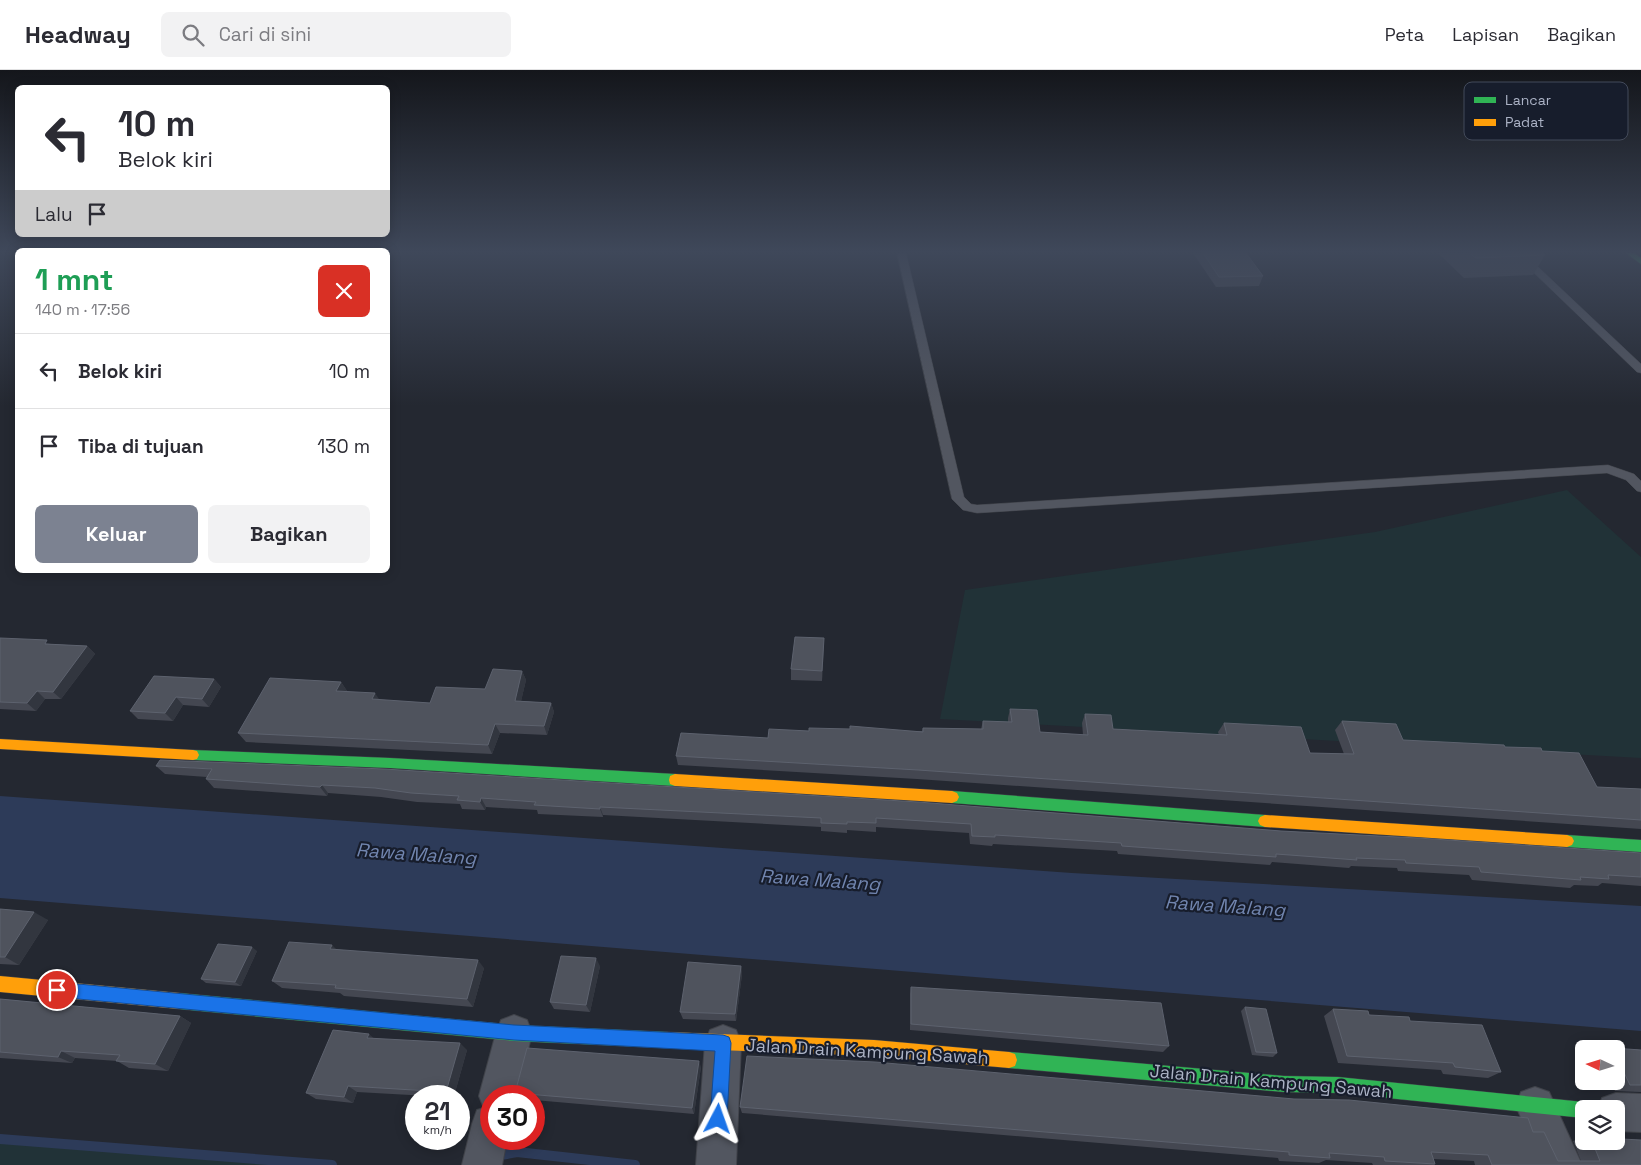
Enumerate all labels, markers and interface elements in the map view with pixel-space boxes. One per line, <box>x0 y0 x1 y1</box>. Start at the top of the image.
search box <box>161 12 511 57</box>
text: Headway <box>25 19 131 50</box>
icon: search <box>179 21 207 49</box>
text: Cari di sini <box>219 22 311 47</box>
text: Peta <box>1385 23 1424 46</box>
text: Lapisan <box>1452 23 1519 46</box>
text: Bagikan <box>1547 23 1616 46</box>
legend <box>1464 82 1628 140</box>
text: Lancar <box>1505 91 1551 109</box>
text: 10 m <box>118 102 195 146</box>
icon: left <box>35 105 100 170</box>
text: Padat <box>1505 113 1544 131</box>
text: Belok kiri <box>118 145 213 173</box>
icon: arrive <box>83 200 111 228</box>
text: Lalu <box>35 202 73 227</box>
text: 1 mnt <box>35 260 114 299</box>
button: close <box>318 265 370 317</box>
text: 140 m · 17:56 <box>35 299 130 320</box>
icon: left <box>35 357 63 385</box>
text: Belok kiri <box>78 359 162 384</box>
text: 10 m <box>329 359 370 384</box>
icon: arrive <box>35 432 63 460</box>
text: Tiba di tujuan <box>78 434 204 459</box>
text: 130 m <box>317 434 370 459</box>
button: Keluar <box>35 505 198 563</box>
button: Bagikan <box>208 505 370 563</box>
water label: Rawa Malang <box>355 837 478 871</box>
water label: Rawa Malang <box>759 863 882 897</box>
water label: Rawa Malang <box>1164 889 1287 923</box>
pin <box>36 969 78 1011</box>
icon: arrive <box>43 976 71 1004</box>
street label: Jalan Drain Kampung Sawah <box>745 1033 989 1069</box>
north arrow <box>1575 1040 1625 1090</box>
map controls <box>1575 1040 1625 1150</box>
street label: Jalan Drain Kampung Sawah <box>1149 1059 1393 1103</box>
speed limit sign: 30 <box>480 1085 545 1150</box>
position arrow <box>691 1092 743 1144</box>
text: 21 <box>424 1095 451 1127</box>
button: layers <box>1575 1100 1625 1150</box>
text: km/h <box>423 1122 452 1138</box>

